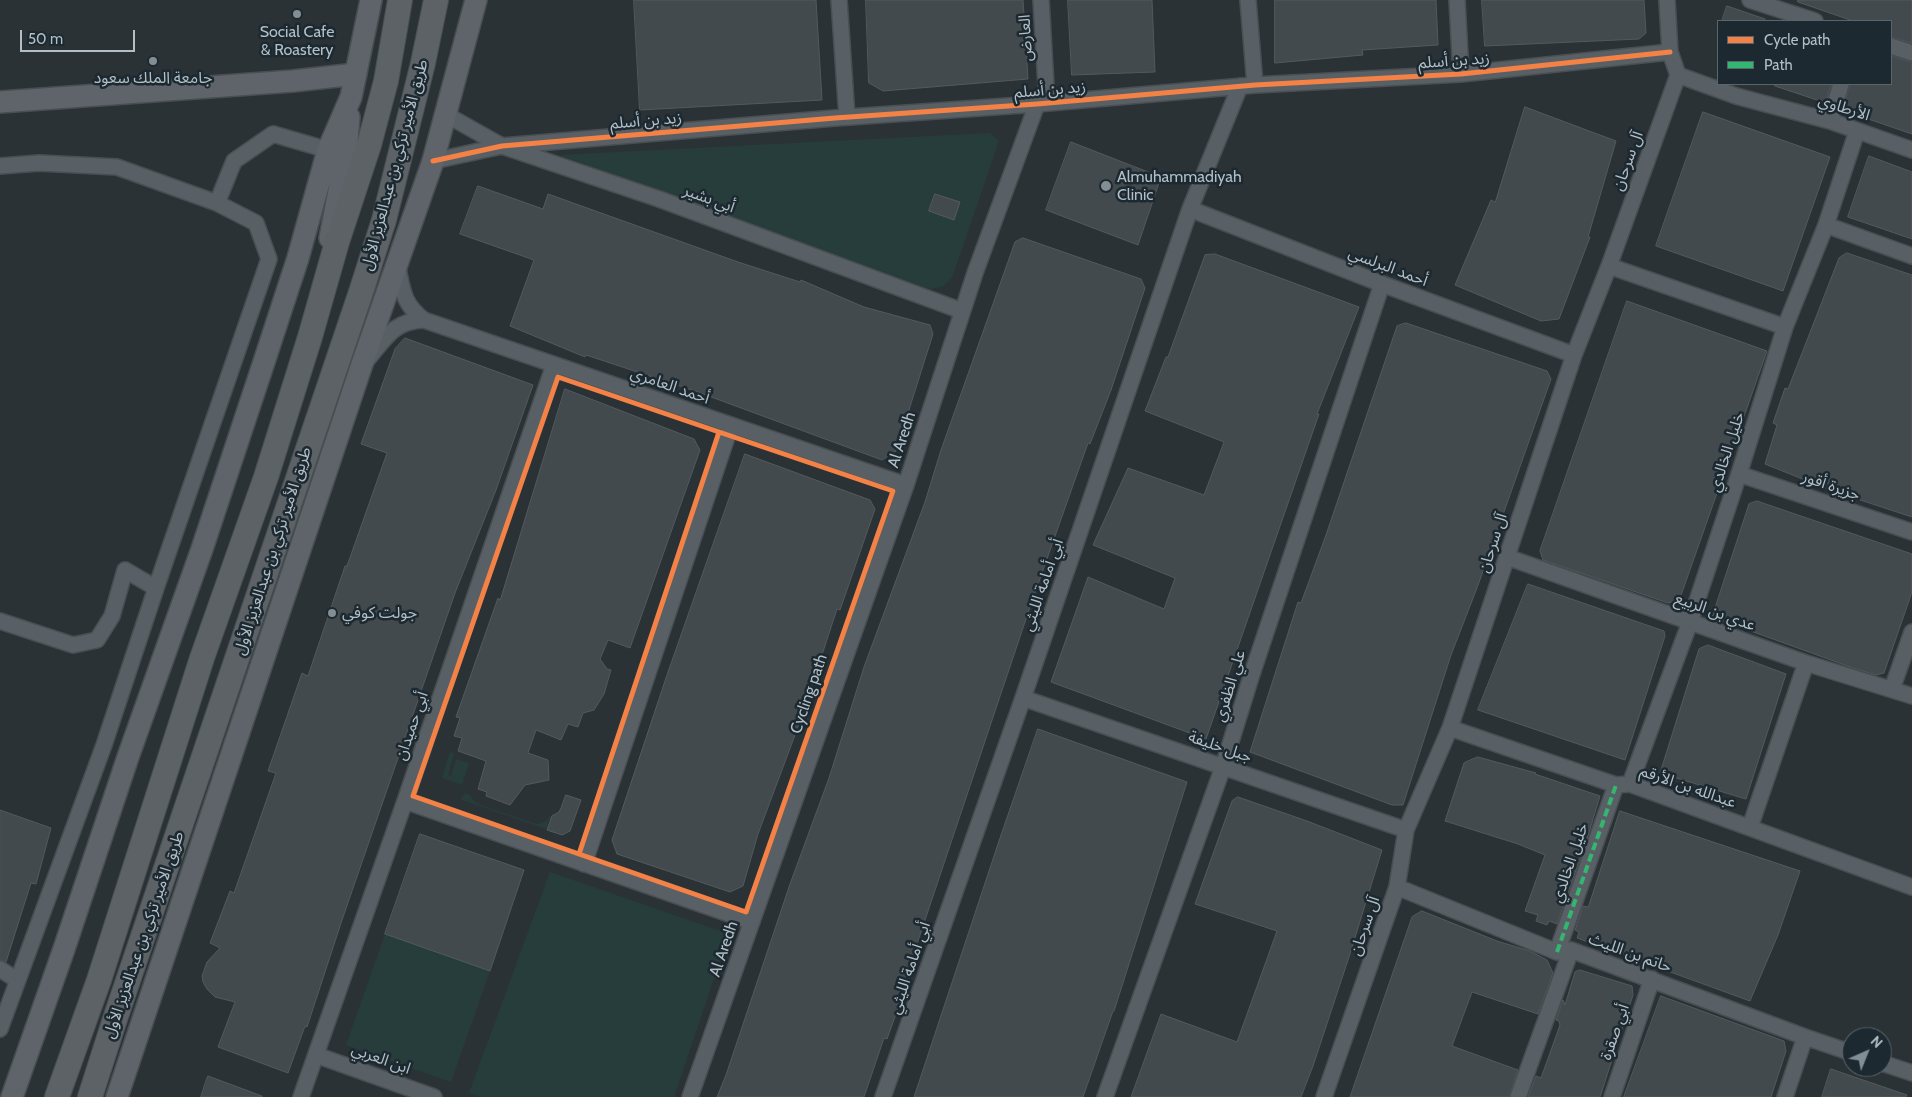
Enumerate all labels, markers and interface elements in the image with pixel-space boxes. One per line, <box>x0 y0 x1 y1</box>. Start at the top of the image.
marker: Social Cafe & Roastery <box>291 8 303 20</box>
street label: العارض <box>1015 14 1037 62</box>
scale bar <box>22 20 138 52</box>
legend <box>1717 20 1892 85</box>
place label: Social Cafe & Roastery <box>260 22 334 60</box>
text: 50 m <box>28 30 63 48</box>
text: Cycle path <box>1764 31 1830 49</box>
street label: زيد بن أسلم <box>1417 49 1491 73</box>
marker: جامعة الملك سعود <box>147 55 159 67</box>
text: Path <box>1764 56 1793 74</box>
street label: طريق الأمير تركي بن عبدالعزيز الأول <box>358 57 432 273</box>
place label: جامعة الملك سعود <box>94 68 212 88</box>
street label: زيد بن أسلم <box>1013 77 1087 103</box>
street label: الأرطاوي <box>1816 91 1872 125</box>
street label: زيد بن أسلم <box>609 108 683 134</box>
street label: آل سرحان <box>1608 129 1648 193</box>
place label: Almuhammadiyah Clinic <box>1117 167 1242 205</box>
marker: Almuhammadiyah Clinic <box>1099 179 1113 193</box>
street label: أبي بشير <box>681 181 737 217</box>
street label: أحمد البرلسي <box>1346 243 1430 291</box>
street label: أحمد العامري <box>628 364 712 408</box>
street label: Al Aredh <box>884 410 920 470</box>
street label: خليل الخالدي <box>1705 410 1749 494</box>
street label: طريق الأمير تركي بن عبدالعزيز الأول <box>230 444 316 658</box>
street label: جزيرة أقور <box>1799 467 1863 505</box>
street label: آل سرحان <box>1474 511 1512 575</box>
street label: أبي أمامة الليثي <box>1018 536 1068 634</box>
street label: عدي بن الربيع <box>1672 589 1758 635</box>
place label: جولت كوفي <box>342 603 417 623</box>
marker: جولت كوفي <box>326 607 338 619</box>
street label: علي الظفري <box>1210 648 1250 724</box>
street label: Cycling path <box>786 652 832 736</box>
street label: أبي حميدان <box>391 689 433 763</box>
street label: جبل خليفة <box>1186 727 1254 767</box>
street label: عبدالله بن الأرقم <box>1637 762 1739 812</box>
street label: خليل الخالدي <box>1547 821 1593 905</box>
street label: طريق الأمير تركي بن عبدالعزيز الأول <box>99 829 189 1041</box>
street label: آل سرحان <box>1346 894 1384 958</box>
street label: Al Aredh <box>706 919 742 979</box>
street label: أبي أمامة الليثي <box>885 919 935 1017</box>
street label: حاتم بن الليث <box>1586 929 1674 977</box>
street label: أبي صقرة <box>1596 1001 1634 1063</box>
north arrow <box>1842 1027 1892 1077</box>
text: N <box>1867 1032 1887 1052</box>
street label: ابن العربي <box>349 1039 413 1079</box>

